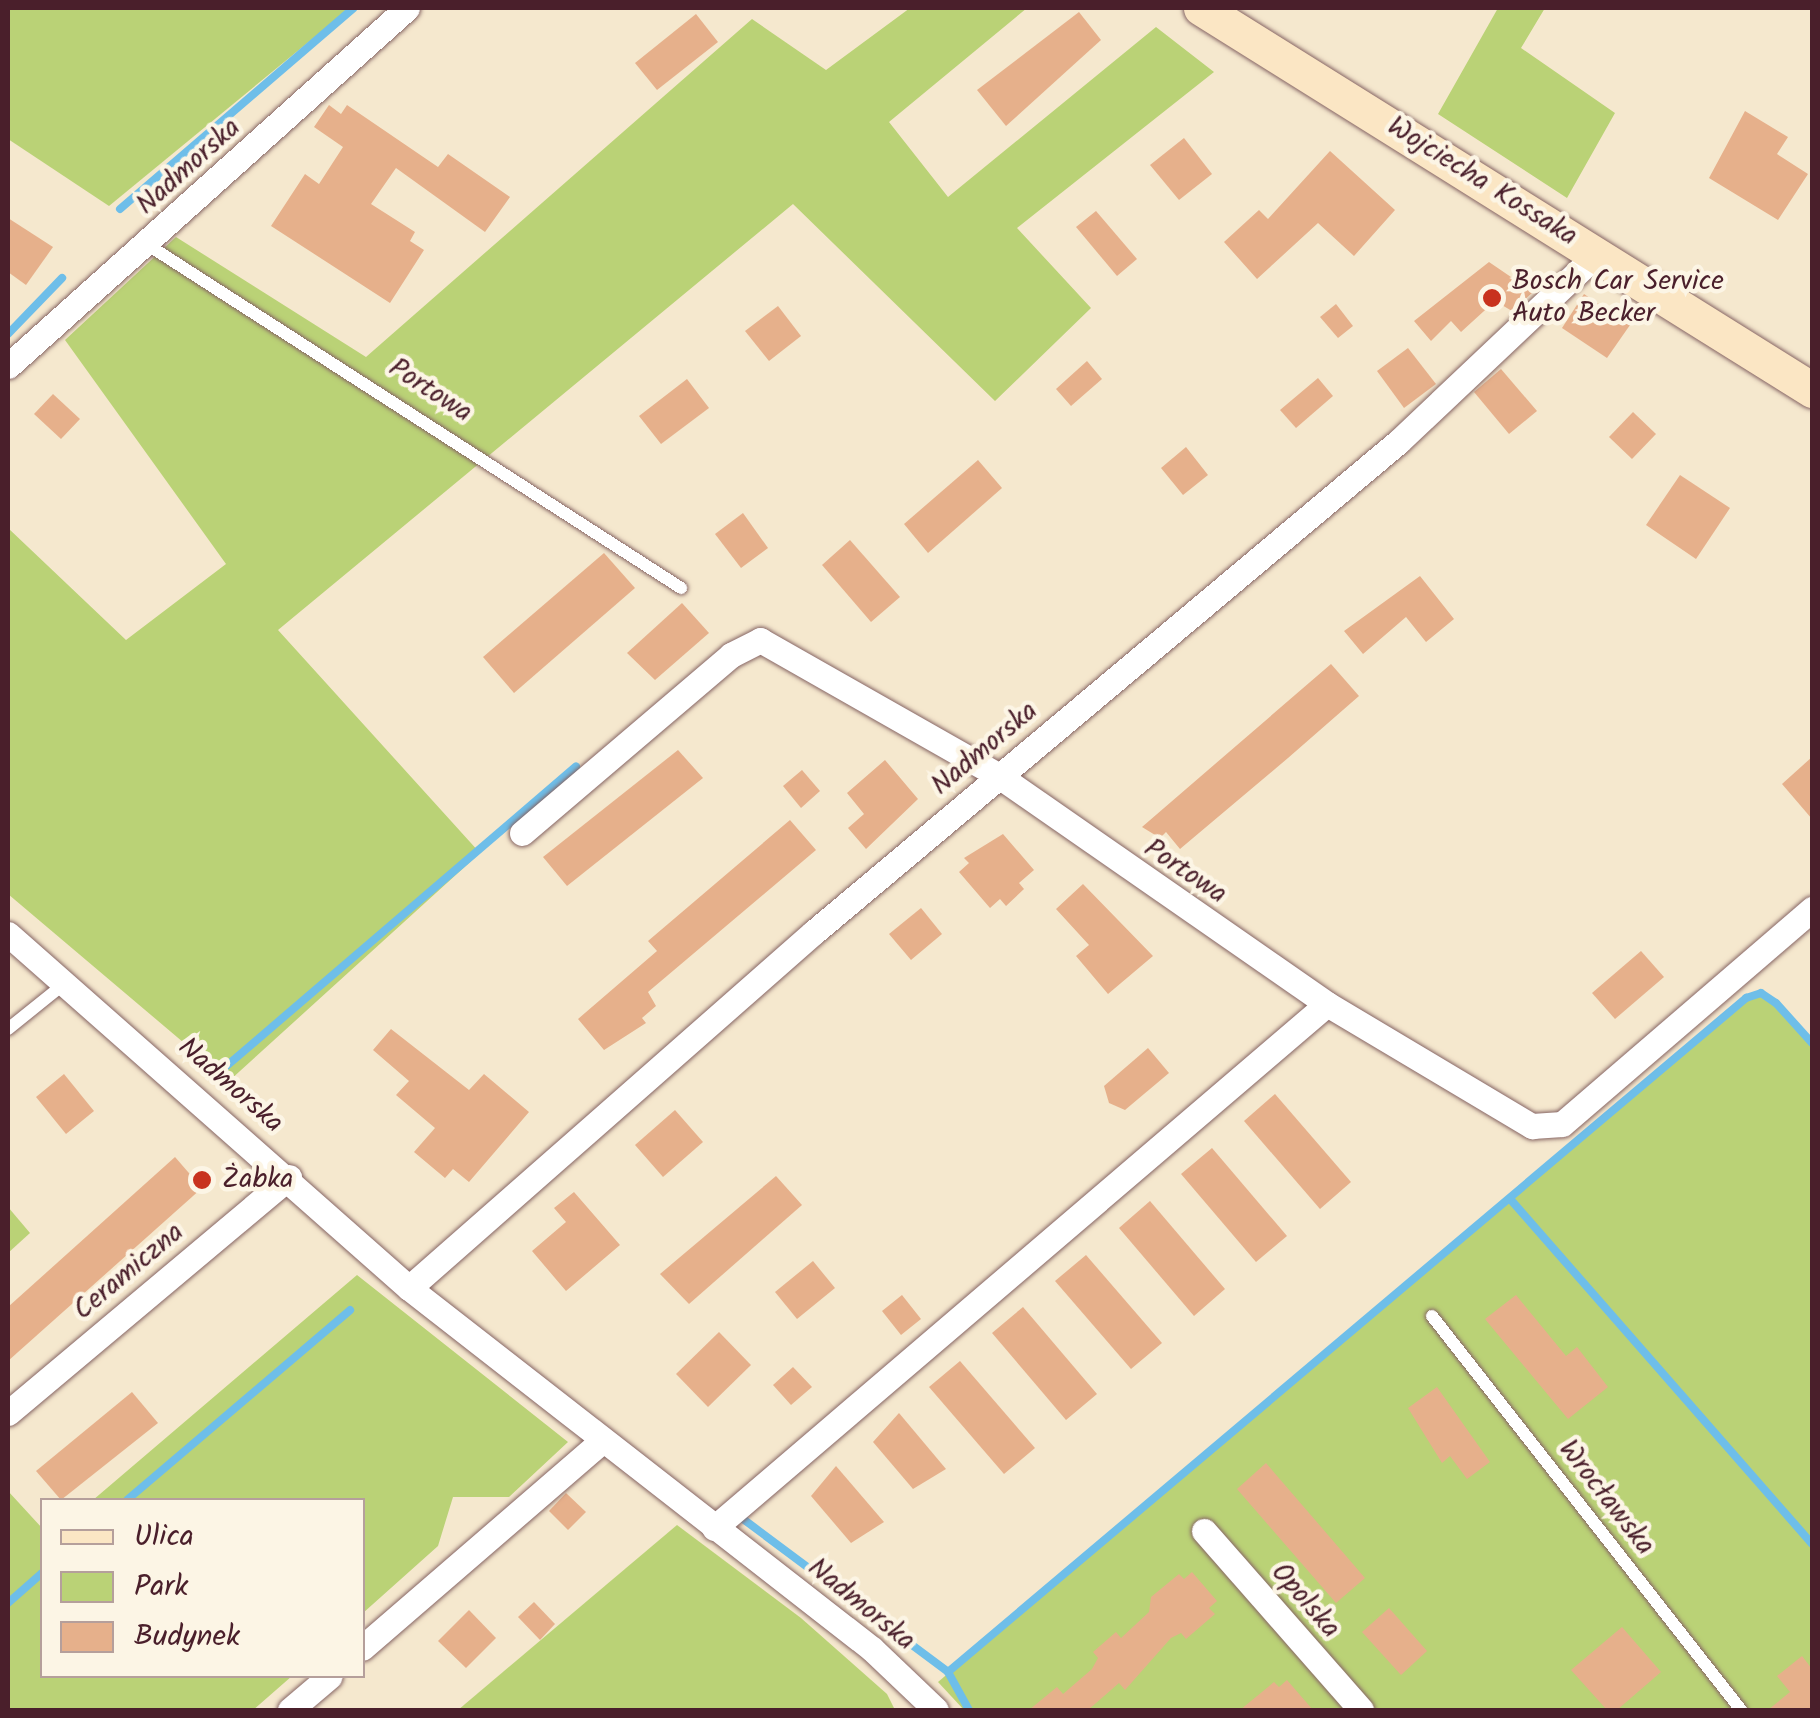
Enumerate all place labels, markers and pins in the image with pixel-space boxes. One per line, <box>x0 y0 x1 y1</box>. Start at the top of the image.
place label: Bosch Car Service Auto Becker <box>1512 265 1724 331</box>
marker: Bosch Car Service Auto Becker <box>1481 287 1503 309</box>
place label: Żabka <box>222 1163 293 1197</box>
marker: Żabka <box>191 1169 213 1191</box>

